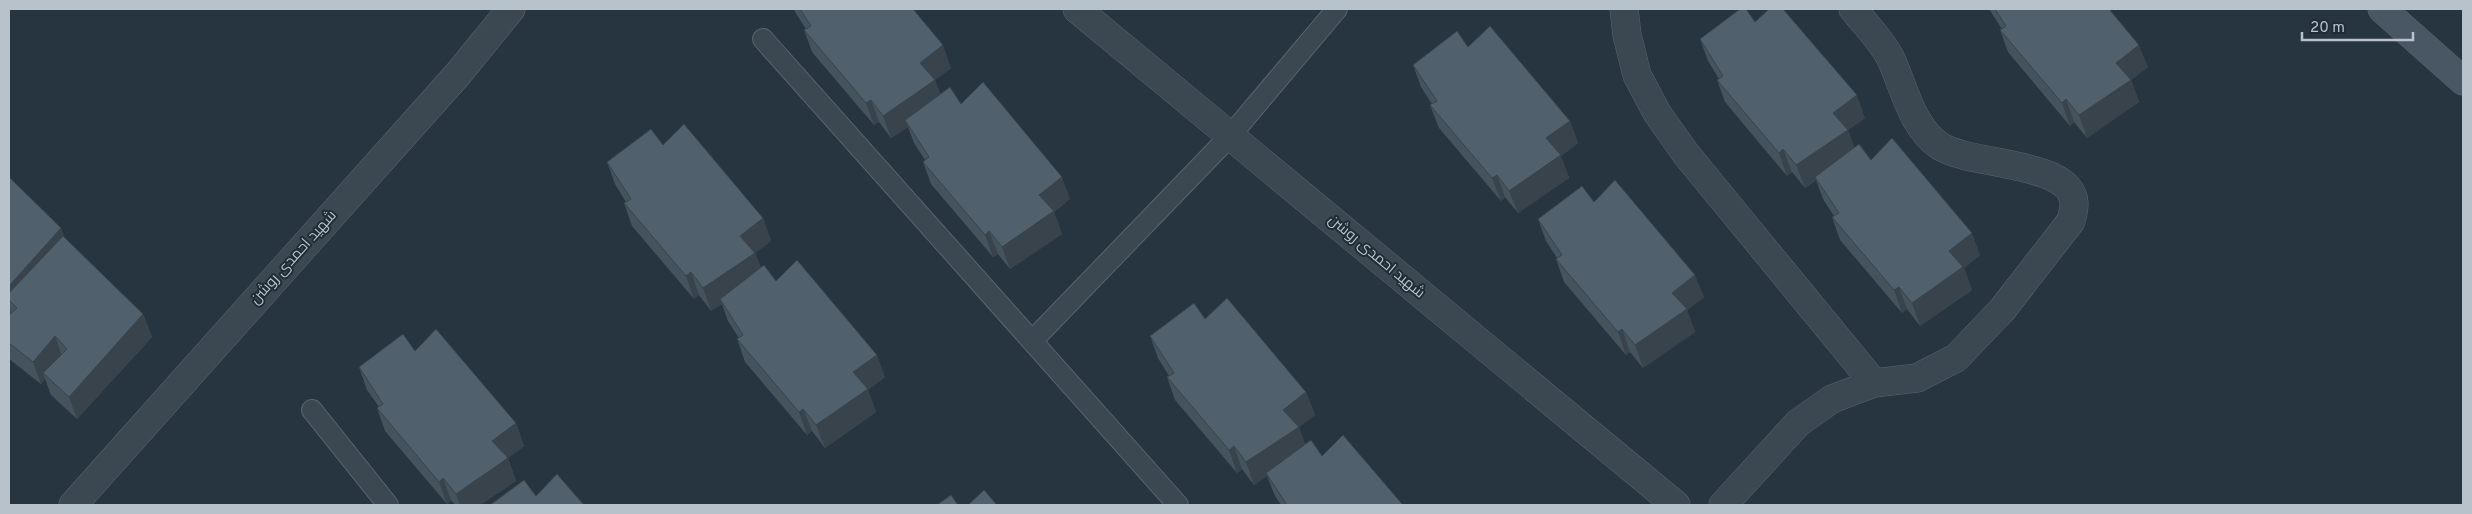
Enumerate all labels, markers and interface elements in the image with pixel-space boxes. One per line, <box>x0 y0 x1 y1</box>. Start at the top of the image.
scale bar <box>2302 10 2413 42</box>
text: 20 m <box>2310 19 2345 38</box>
street label: شهید احمدی روشن <box>247 207 341 309</box>
street label: شهید احمدی روشن <box>1324 211 1428 303</box>

